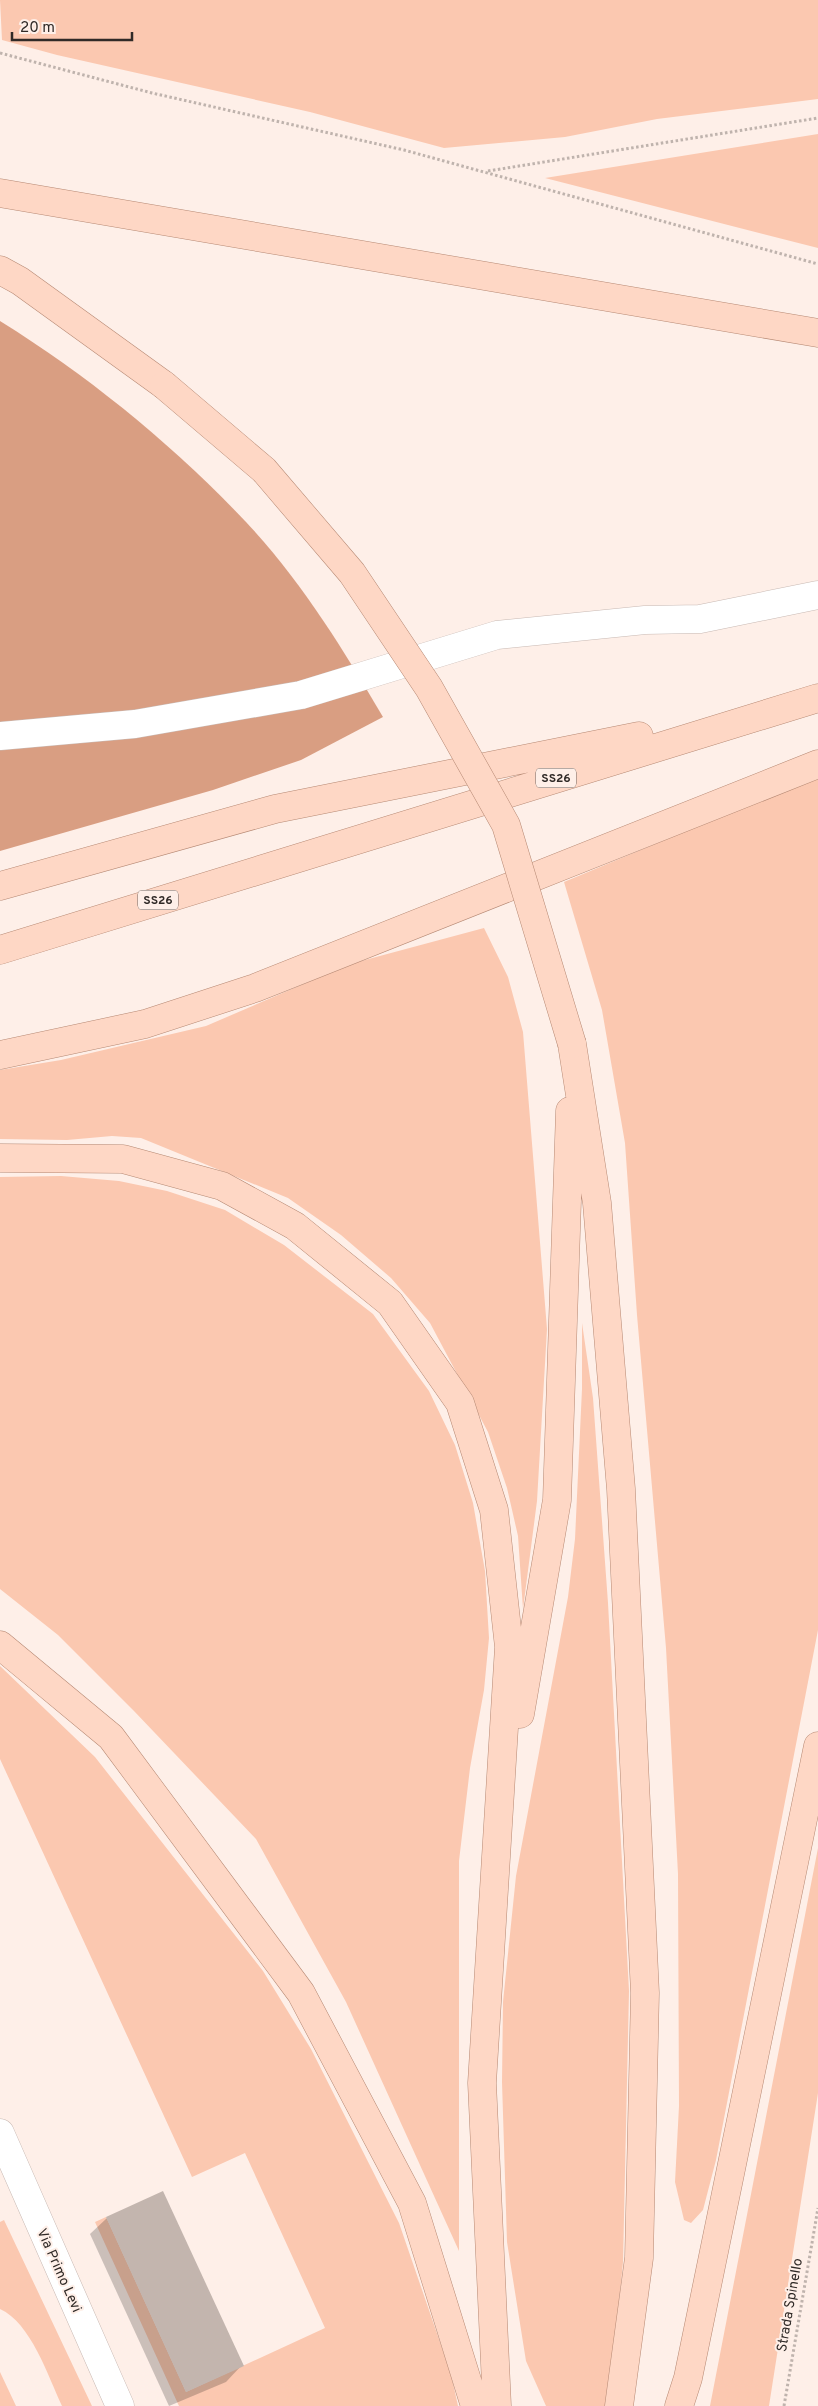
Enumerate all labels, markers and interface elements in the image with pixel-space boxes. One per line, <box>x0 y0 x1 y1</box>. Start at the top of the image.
scale bar <box>12 10 132 42</box>
text: 20 m <box>20 19 55 38</box>
road number: SS26 <box>536 768 576 788</box>
road number: SS26 <box>138 890 178 910</box>
street label: Via Primo Levi <box>33 2226 85 2315</box>
street label: Strada Spinello <box>774 2257 807 2353</box>

